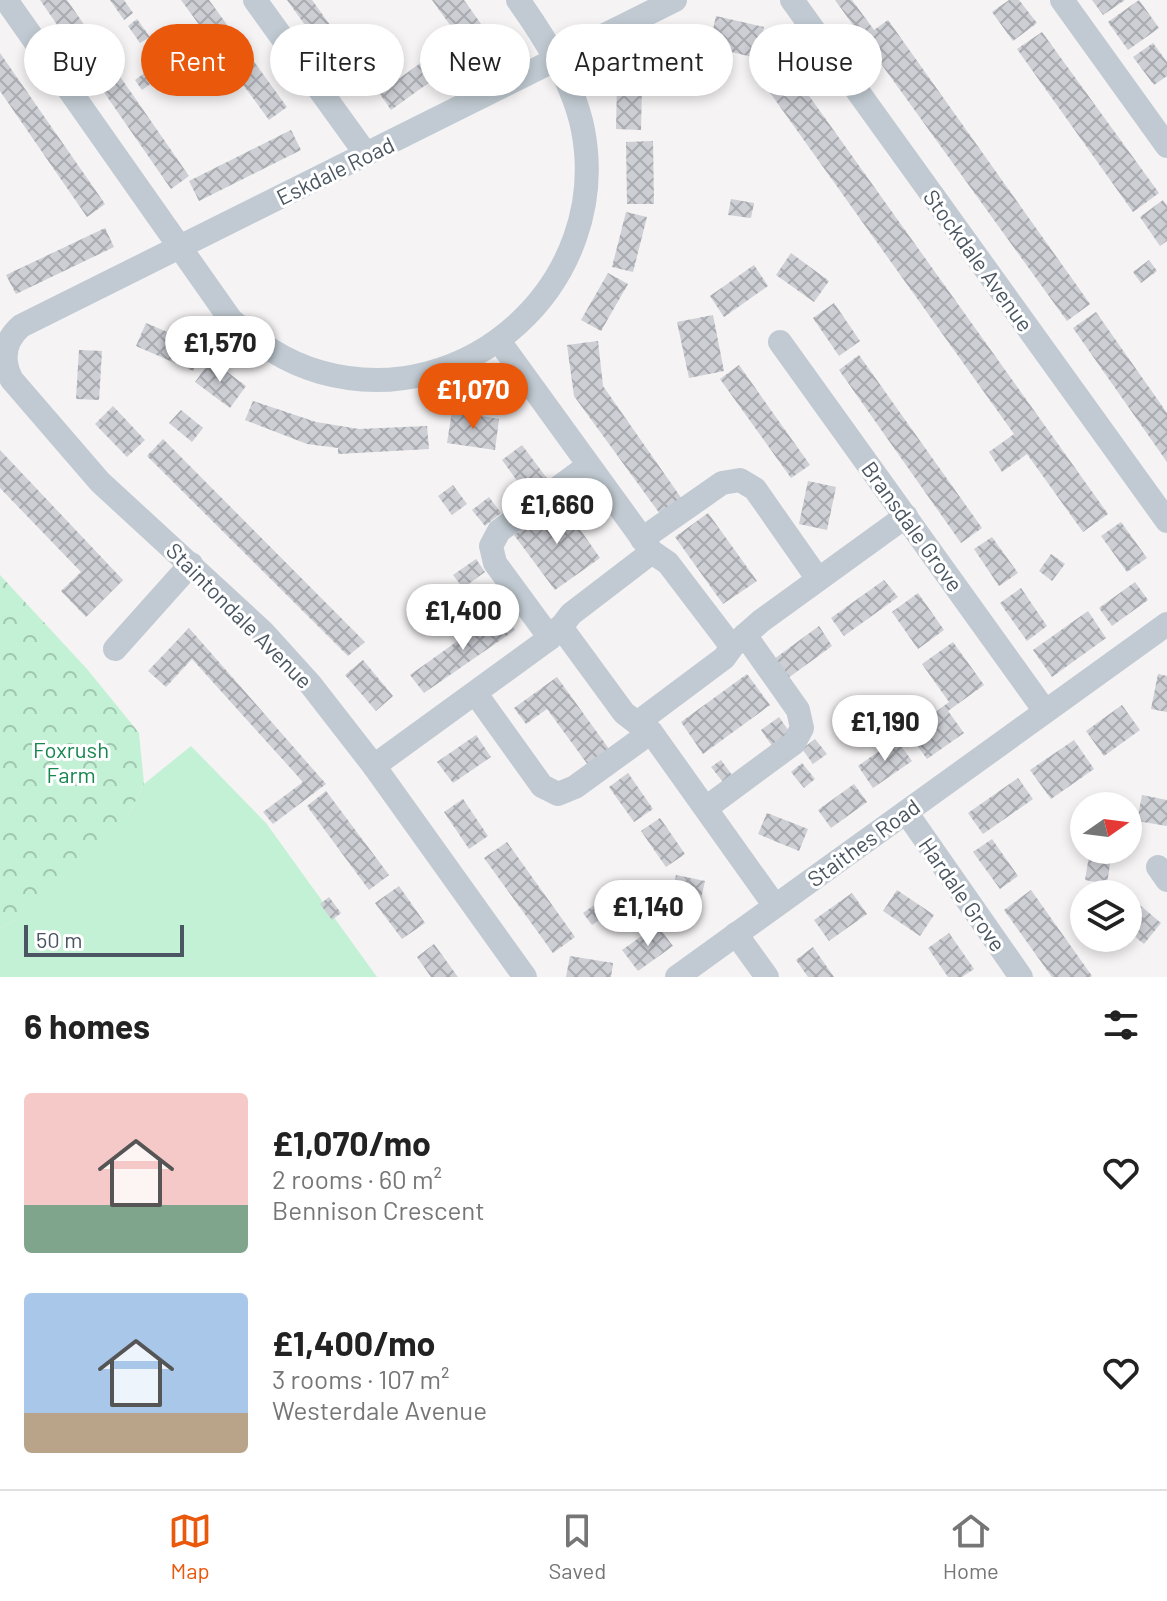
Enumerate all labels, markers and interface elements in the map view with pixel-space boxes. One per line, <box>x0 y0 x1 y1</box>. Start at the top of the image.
chip: Buy <box>24 24 125 96</box>
chip: Rent <box>141 24 254 96</box>
chip: Filters <box>270 24 404 96</box>
chip: New <box>420 24 530 96</box>
chip: Apartment <box>546 24 733 96</box>
chip: House <box>749 24 882 96</box>
street label: Eskdale Road <box>272 130 398 210</box>
street label: Stockdale Avenue <box>919 184 1039 336</box>
pin: £1,570 <box>155 316 285 384</box>
text: £1,570 <box>183 326 257 357</box>
pin: £1,070 <box>408 363 538 431</box>
text: £1,070 <box>436 373 510 404</box>
street label: Bransdale Grove <box>857 456 969 596</box>
pin: £1,660 <box>492 478 622 546</box>
text: £1,660 <box>520 488 594 519</box>
street label: Staintondale Avenue <box>162 537 318 693</box>
pin: £1,400 <box>398 584 528 652</box>
text: £1,400 <box>424 594 502 625</box>
pin: £1,190 <box>820 695 950 763</box>
text: £1,190 <box>850 705 920 736</box>
park label: Foxrush Farm <box>33 736 109 787</box>
north arrow <box>1070 792 1142 864</box>
map controls <box>1070 792 1142 952</box>
street label: Staithes Road <box>802 793 924 891</box>
street label: Hardale Grove <box>914 832 1012 956</box>
pin: £1,140 <box>583 880 713 948</box>
button: layers <box>1070 880 1142 952</box>
text: £1,140 <box>612 890 684 921</box>
scale bar <box>24 921 184 957</box>
text: 50 m <box>36 926 82 952</box>
icon: filters <box>1099 1003 1143 1047</box>
text: 6 homes <box>24 1005 150 1046</box>
text: £1,070/mo <box>272 1122 431 1163</box>
icon: home <box>88 1125 184 1221</box>
icon: heart <box>1099 1151 1143 1195</box>
text: 2 rooms · 60 m² <box>272 1163 442 1194</box>
text: Bennison Crescent <box>272 1194 485 1225</box>
text: £1,400/mo <box>272 1322 436 1363</box>
icon: home <box>88 1325 184 1421</box>
icon: heart <box>1099 1351 1143 1395</box>
text: 3 rooms · 107 m² <box>272 1363 449 1394</box>
text: Westerdale Avenue <box>272 1394 487 1425</box>
tab: Map <box>168 1509 212 1583</box>
tab: Saved <box>549 1509 606 1583</box>
tab: Home <box>943 1509 999 1583</box>

